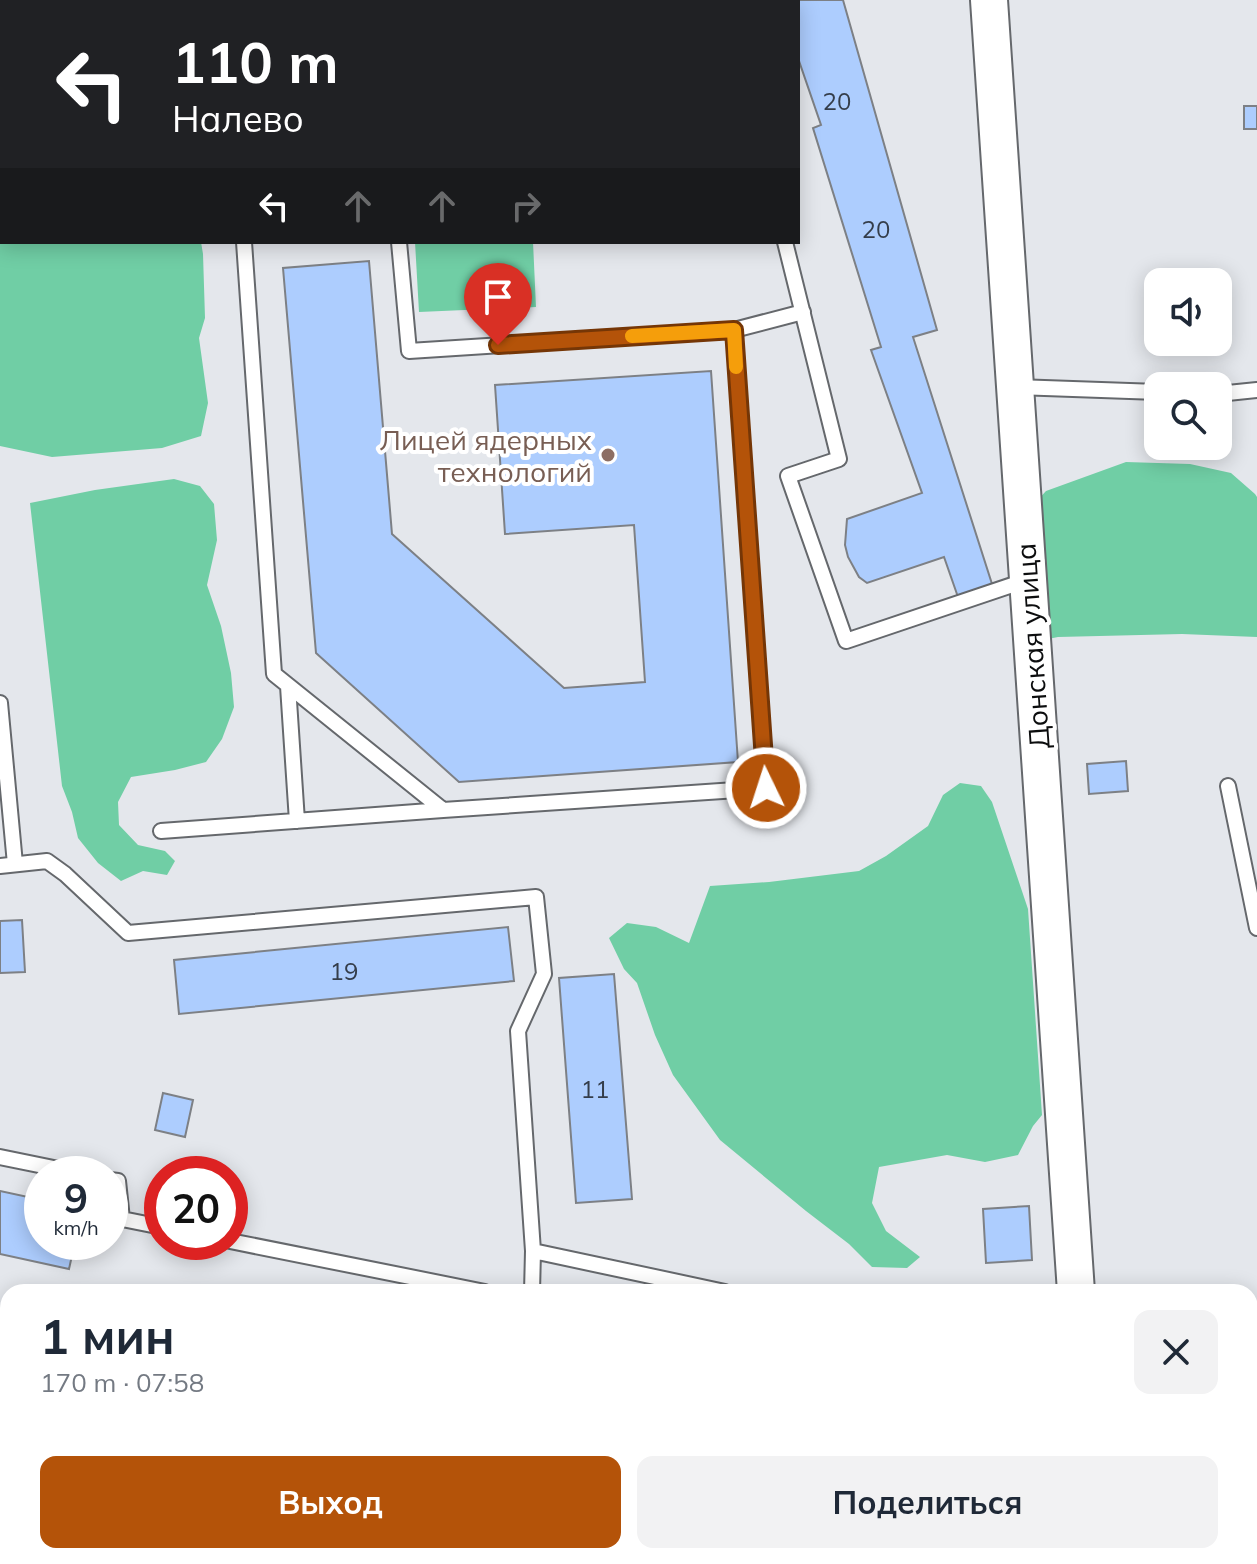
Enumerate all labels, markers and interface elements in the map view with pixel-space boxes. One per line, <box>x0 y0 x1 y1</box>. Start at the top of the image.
text: 110 m <box>172 27 339 97</box>
icon: left <box>40 32 144 136</box>
house number: 20 <box>823 86 851 116</box>
text: Налево <box>172 96 304 141</box>
icon: left <box>252 184 296 228</box>
icon: ahead <box>336 184 380 228</box>
icon: ahead <box>420 184 464 228</box>
icon: right <box>504 184 548 228</box>
house number: 20 <box>862 214 890 244</box>
pin <box>464 263 532 345</box>
map controls <box>1144 268 1232 460</box>
button: sound <box>1144 268 1232 356</box>
icon: arrive <box>476 275 520 319</box>
button: search <box>1144 372 1232 460</box>
place label: Лицей ядерных технологий <box>380 422 592 489</box>
marker: Лицей ядерных технологий <box>599 446 617 464</box>
street label: Донская улица <box>1007 542 1057 750</box>
position arrow <box>724 746 808 830</box>
house number: 19 <box>330 956 358 986</box>
house number: 11 <box>581 1074 609 1104</box>
speed limit sign: 20 <box>144 1156 248 1260</box>
text: 9 <box>64 1173 88 1223</box>
text: km/h <box>53 1215 99 1240</box>
text: 1 мин <box>40 1306 175 1366</box>
button: close <box>1134 1310 1218 1394</box>
text: 170 m · 07:58 <box>40 1366 204 1399</box>
button: Выход <box>40 1456 621 1548</box>
button: Поделиться <box>637 1456 1218 1548</box>

